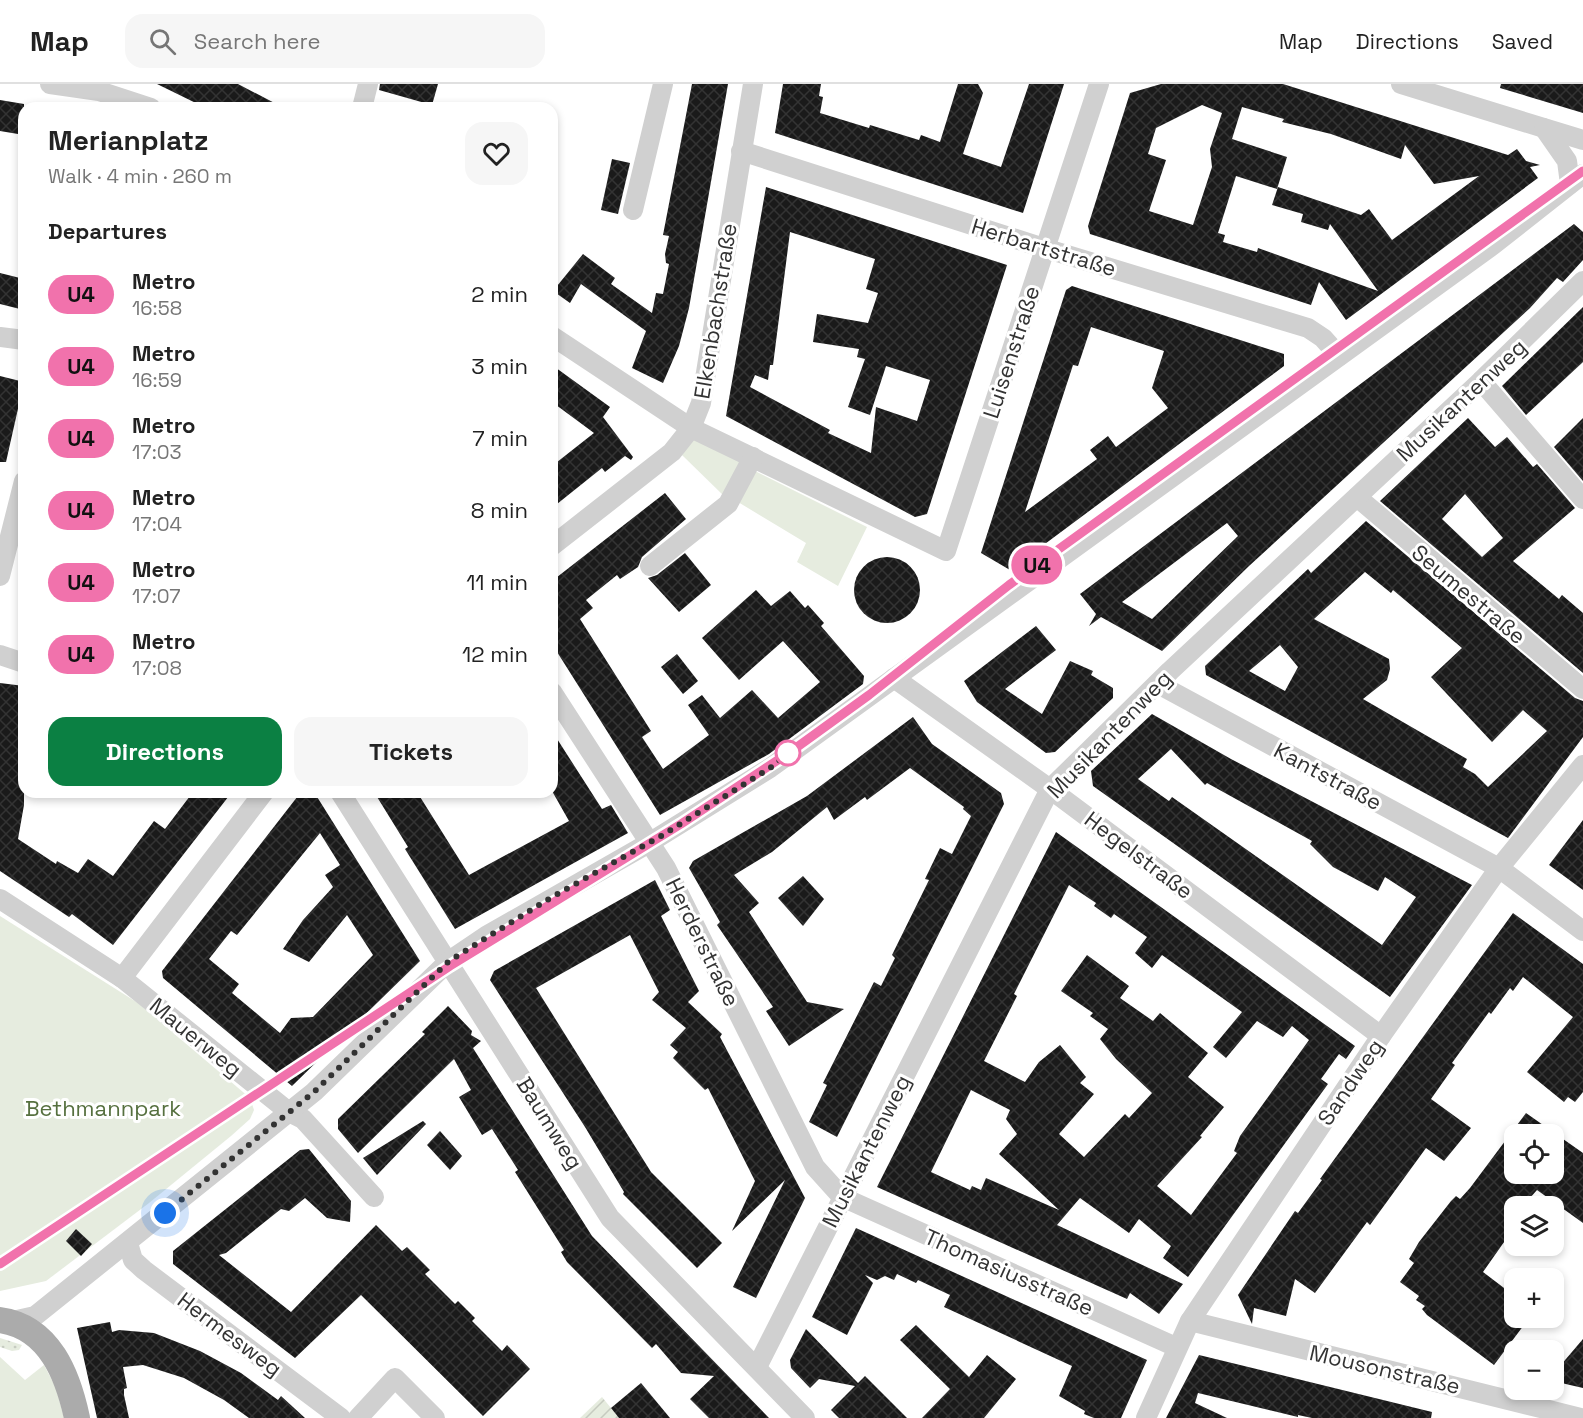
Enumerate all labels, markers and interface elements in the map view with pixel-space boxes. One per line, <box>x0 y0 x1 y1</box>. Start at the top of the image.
search box <box>125 14 545 68</box>
text: Map <box>30 23 89 59</box>
icon: search <box>146 25 179 58</box>
text: Search here <box>194 27 321 55</box>
text: Map <box>1279 28 1323 55</box>
text: Directions <box>1356 28 1459 55</box>
text: Saved <box>1492 28 1553 55</box>
text: Merianplatz <box>48 122 209 158</box>
button: heart <box>465 122 528 185</box>
text: Walk · 4 min · 260 m <box>48 163 232 189</box>
street label: Herbartstraße <box>968 212 1120 282</box>
text: Departures <box>48 217 167 245</box>
street label: Elkenbachstraße <box>687 221 743 401</box>
text: Metro <box>132 267 196 295</box>
text: 2 min <box>471 280 528 308</box>
text: U4 <box>67 281 95 308</box>
street label: Luisenstraße <box>976 282 1046 422</box>
text: 16:58 <box>132 295 182 321</box>
street label: Musikantenweg <box>1390 333 1532 467</box>
text: Metro <box>132 339 196 367</box>
text: 3 min <box>471 352 528 380</box>
text: U4 <box>67 353 95 380</box>
text: 16:59 <box>132 367 182 393</box>
text: Metro <box>132 411 196 439</box>
text: 7 min <box>472 424 528 452</box>
text: U4 <box>67 425 95 452</box>
text: 17:03 <box>132 439 182 465</box>
text: Metro <box>132 483 196 511</box>
text: 8 min <box>471 496 528 524</box>
text: U4 <box>67 497 95 524</box>
text: 17:04 <box>132 511 182 537</box>
street label: Seumestraße <box>1406 538 1532 650</box>
line badge: U4 <box>1010 546 1064 584</box>
text: U4 <box>1023 552 1051 579</box>
text: Metro <box>132 555 196 583</box>
text: 11 min <box>466 568 528 596</box>
text: U4 <box>67 569 95 596</box>
text: 17:07 <box>132 583 180 609</box>
text: Metro <box>132 627 196 655</box>
text: 12 min <box>462 640 528 668</box>
text: U4 <box>67 641 95 668</box>
text: 17:08 <box>132 655 182 681</box>
street label: Musikantenweg <box>1041 664 1177 804</box>
button: Directions <box>48 717 282 786</box>
button: Tickets <box>294 717 528 786</box>
street label: Kantstraße <box>1269 736 1387 816</box>
unlabelled marker <box>775 740 801 766</box>
street label: Hegelstraße <box>1079 805 1199 905</box>
street label: Herderstraße <box>660 873 746 1011</box>
street label: Mauerweg <box>144 991 248 1083</box>
street label: Sandweg <box>1311 1033 1389 1131</box>
street label: Musikantenweg <box>815 1070 917 1232</box>
street label: Baumweg <box>511 1072 589 1174</box>
park label: Bethmannpark <box>25 1094 181 1122</box>
map controls <box>1504 1124 1564 1400</box>
button: locate <box>1504 1124 1564 1184</box>
button: layers <box>1504 1196 1564 1256</box>
your location <box>150 1198 180 1228</box>
street label: Thomasiusstraße <box>920 1222 1098 1322</box>
button: + <box>1504 1268 1564 1328</box>
street label: Hermesweg <box>172 1286 288 1382</box>
street label: Mousonstraße <box>1307 1338 1463 1400</box>
button: − <box>1504 1340 1564 1400</box>

